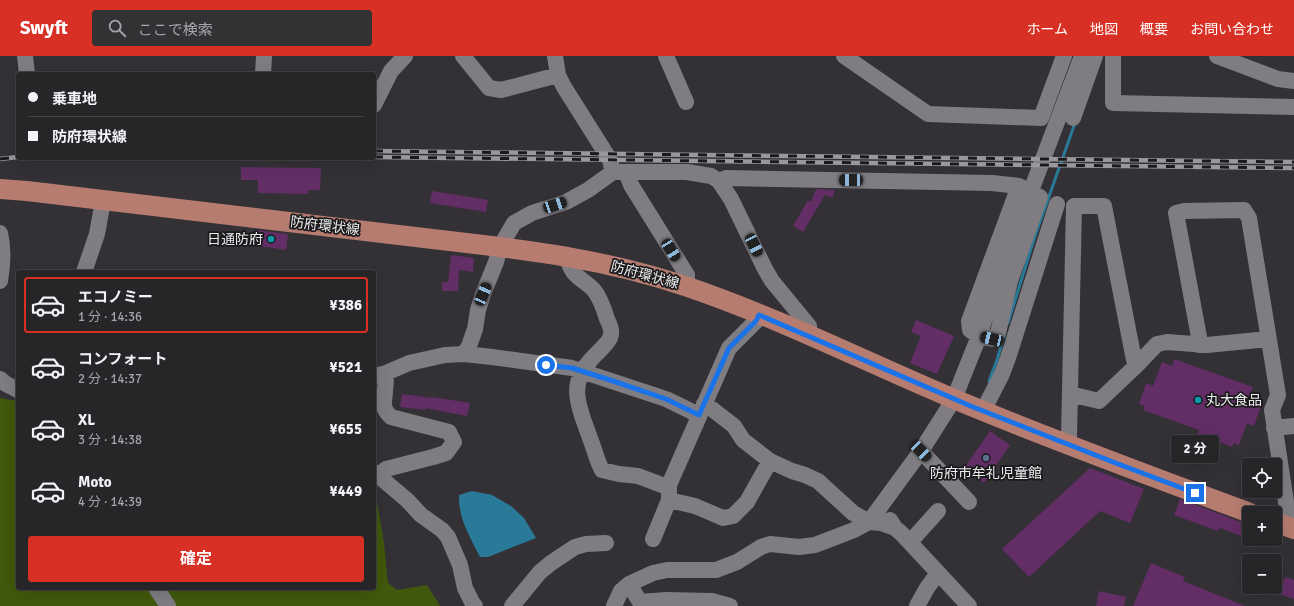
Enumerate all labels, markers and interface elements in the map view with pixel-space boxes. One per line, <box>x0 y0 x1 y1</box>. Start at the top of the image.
search box <box>92 10 372 46</box>
text: Swyft <box>20 16 68 40</box>
icon: search <box>106 17 128 39</box>
text: ここで検索 <box>138 21 213 39</box>
text: ホーム <box>1026 21 1068 38</box>
text: 地図 <box>1090 21 1118 38</box>
text: 概要 <box>1140 21 1168 38</box>
text: お問い合わせ <box>1190 21 1274 38</box>
text: 乗車地 <box>52 90 97 108</box>
text: 防府環状線 <box>52 128 127 146</box>
car <box>839 174 863 186</box>
car <box>542 196 568 214</box>
street label: 防府環状線 <box>289 213 361 239</box>
place label: 日通防府 <box>207 231 263 248</box>
car <box>743 232 765 258</box>
marker: 日通防府 <box>266 234 276 244</box>
car <box>660 237 682 263</box>
street label: 防府環状線 <box>609 258 681 292</box>
car <box>473 281 493 307</box>
icon: car <box>30 287 66 323</box>
text: エコノミー <box>78 288 153 306</box>
text: ¥386 <box>330 296 362 314</box>
text: 1 分 · 14:36 <box>78 309 142 325</box>
car <box>979 330 1005 348</box>
icon: car <box>30 349 66 385</box>
text: コンフォート <box>78 350 168 368</box>
route start <box>537 356 555 374</box>
text: ¥521 <box>330 358 362 376</box>
text: 2 分 · 14:37 <box>78 371 142 387</box>
place label: 丸大食品 <box>1206 392 1262 409</box>
marker: 丸大食品 <box>1193 395 1203 405</box>
icon: car <box>30 411 66 447</box>
text: XL <box>78 411 95 429</box>
text: ¥655 <box>330 420 362 438</box>
text: 3 分 · 14:38 <box>78 432 142 448</box>
callout: 2 分 <box>1171 435 1219 463</box>
car <box>908 438 934 464</box>
text: 2 分 <box>1184 441 1206 457</box>
marker: 防府市牟礼児童館 <box>981 453 991 463</box>
map controls <box>1242 458 1282 594</box>
button: locate <box>1242 458 1282 498</box>
place label: 防府市牟礼児童館 <box>930 465 1042 482</box>
icon: car <box>30 473 66 509</box>
text: Moto <box>78 473 112 491</box>
text: ¥449 <box>330 482 362 500</box>
route end <box>1186 484 1204 502</box>
text: 4 分 · 14:39 <box>78 494 142 510</box>
button: + <box>1242 506 1282 546</box>
button: 確定 <box>28 536 364 582</box>
button: − <box>1242 554 1282 594</box>

